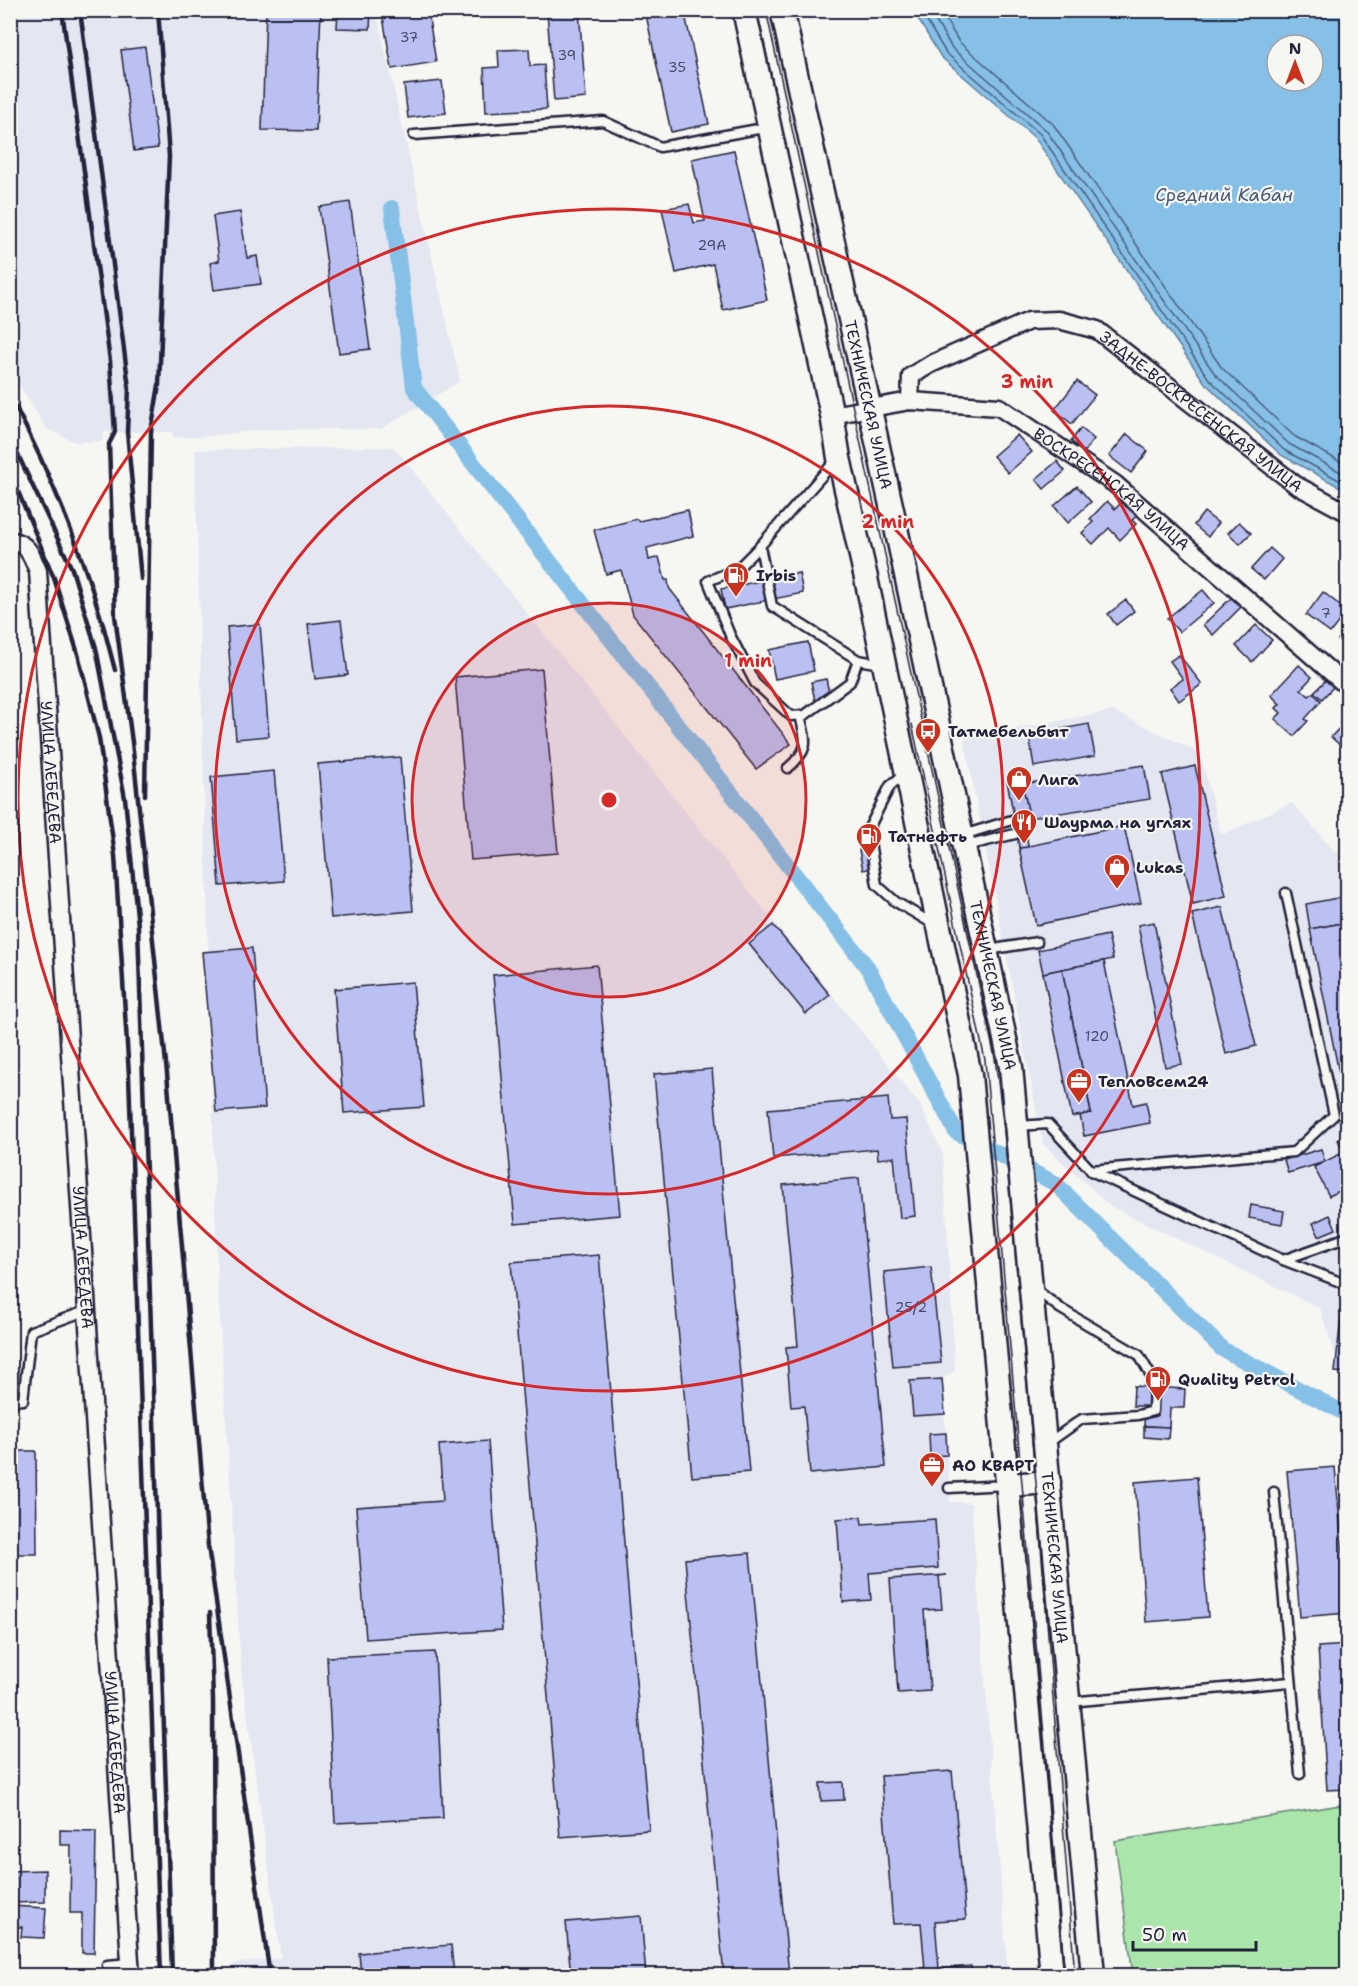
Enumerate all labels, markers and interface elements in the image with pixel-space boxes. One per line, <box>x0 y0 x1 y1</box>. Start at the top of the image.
house number: 37 <box>400 28 418 46</box>
north arrow <box>1265 33 1325 93</box>
text: N <box>1289 38 1301 59</box>
house number: 39 <box>558 46 576 64</box>
house number: 35 <box>668 58 686 76</box>
water label: Средний Кабан <box>1155 183 1293 207</box>
house number: 29А <box>697 236 727 254</box>
street label: ТЕХНИЧЕСКАЯ УЛИЦА <box>840 318 898 491</box>
street label: ЗАДНЕ-ВОСКРЕСЕНСКАЯ УЛИЦА <box>1097 328 1309 494</box>
text: 3 min <box>1001 370 1053 394</box>
street label: ВОСКРЕСЕНСКАЯ УЛИЦА <box>1029 425 1193 555</box>
text: 2 min <box>862 510 914 534</box>
fuel station icon: Irbis <box>721 560 751 598</box>
place label: Irbis <box>756 565 796 586</box>
house number: 7 <box>1321 604 1331 622</box>
text: 1 min <box>724 649 772 673</box>
street label: УЛИЦА ЛЕБЕДЕВА <box>36 700 67 844</box>
bus stop icon: Татмебельбыт <box>913 716 943 754</box>
place label: Татмебельбыт <box>948 721 1069 742</box>
shop icon: Лига <box>1004 764 1034 802</box>
place label: Лига <box>1038 769 1078 790</box>
centre of rings <box>599 790 619 810</box>
restaurant icon: Шаурма на углях <box>1009 807 1039 845</box>
place label: Шаурма на углях <box>1044 812 1191 833</box>
fuel station icon: Татнефть <box>854 821 884 859</box>
place label: Татнефть <box>888 826 967 847</box>
shop icon: Lukas <box>1102 852 1132 890</box>
place label: Lukas <box>1136 857 1184 878</box>
street label: ТЕХНИЧЕСКАЯ УЛИЦА <box>965 899 1022 1072</box>
house number: 120 <box>1085 1027 1109 1045</box>
office icon: ТеплоВсем24 <box>1064 1066 1094 1104</box>
place label: ТеплоВсем24 <box>1098 1071 1208 1092</box>
street label: УЛИЦА ЛЕБЕДЕВА <box>68 1185 99 1329</box>
house number: 25/2 <box>895 1298 927 1316</box>
fuel station icon: Quality Petrol <box>1143 1364 1173 1402</box>
place label: Quality Petrol <box>1178 1369 1296 1390</box>
office icon: АО КВАРТ <box>917 1450 947 1488</box>
place label: АО КВАРТ <box>952 1455 1034 1476</box>
street label: ТЕХНИЧЕСКАЯ УЛИЦА <box>1037 1471 1073 1644</box>
street label: УЛИЦА ЛЕБЕДЕВА <box>100 1670 131 1814</box>
scale bar <box>1133 1914 1256 1952</box>
text: 50 m <box>1142 1923 1187 1947</box>

